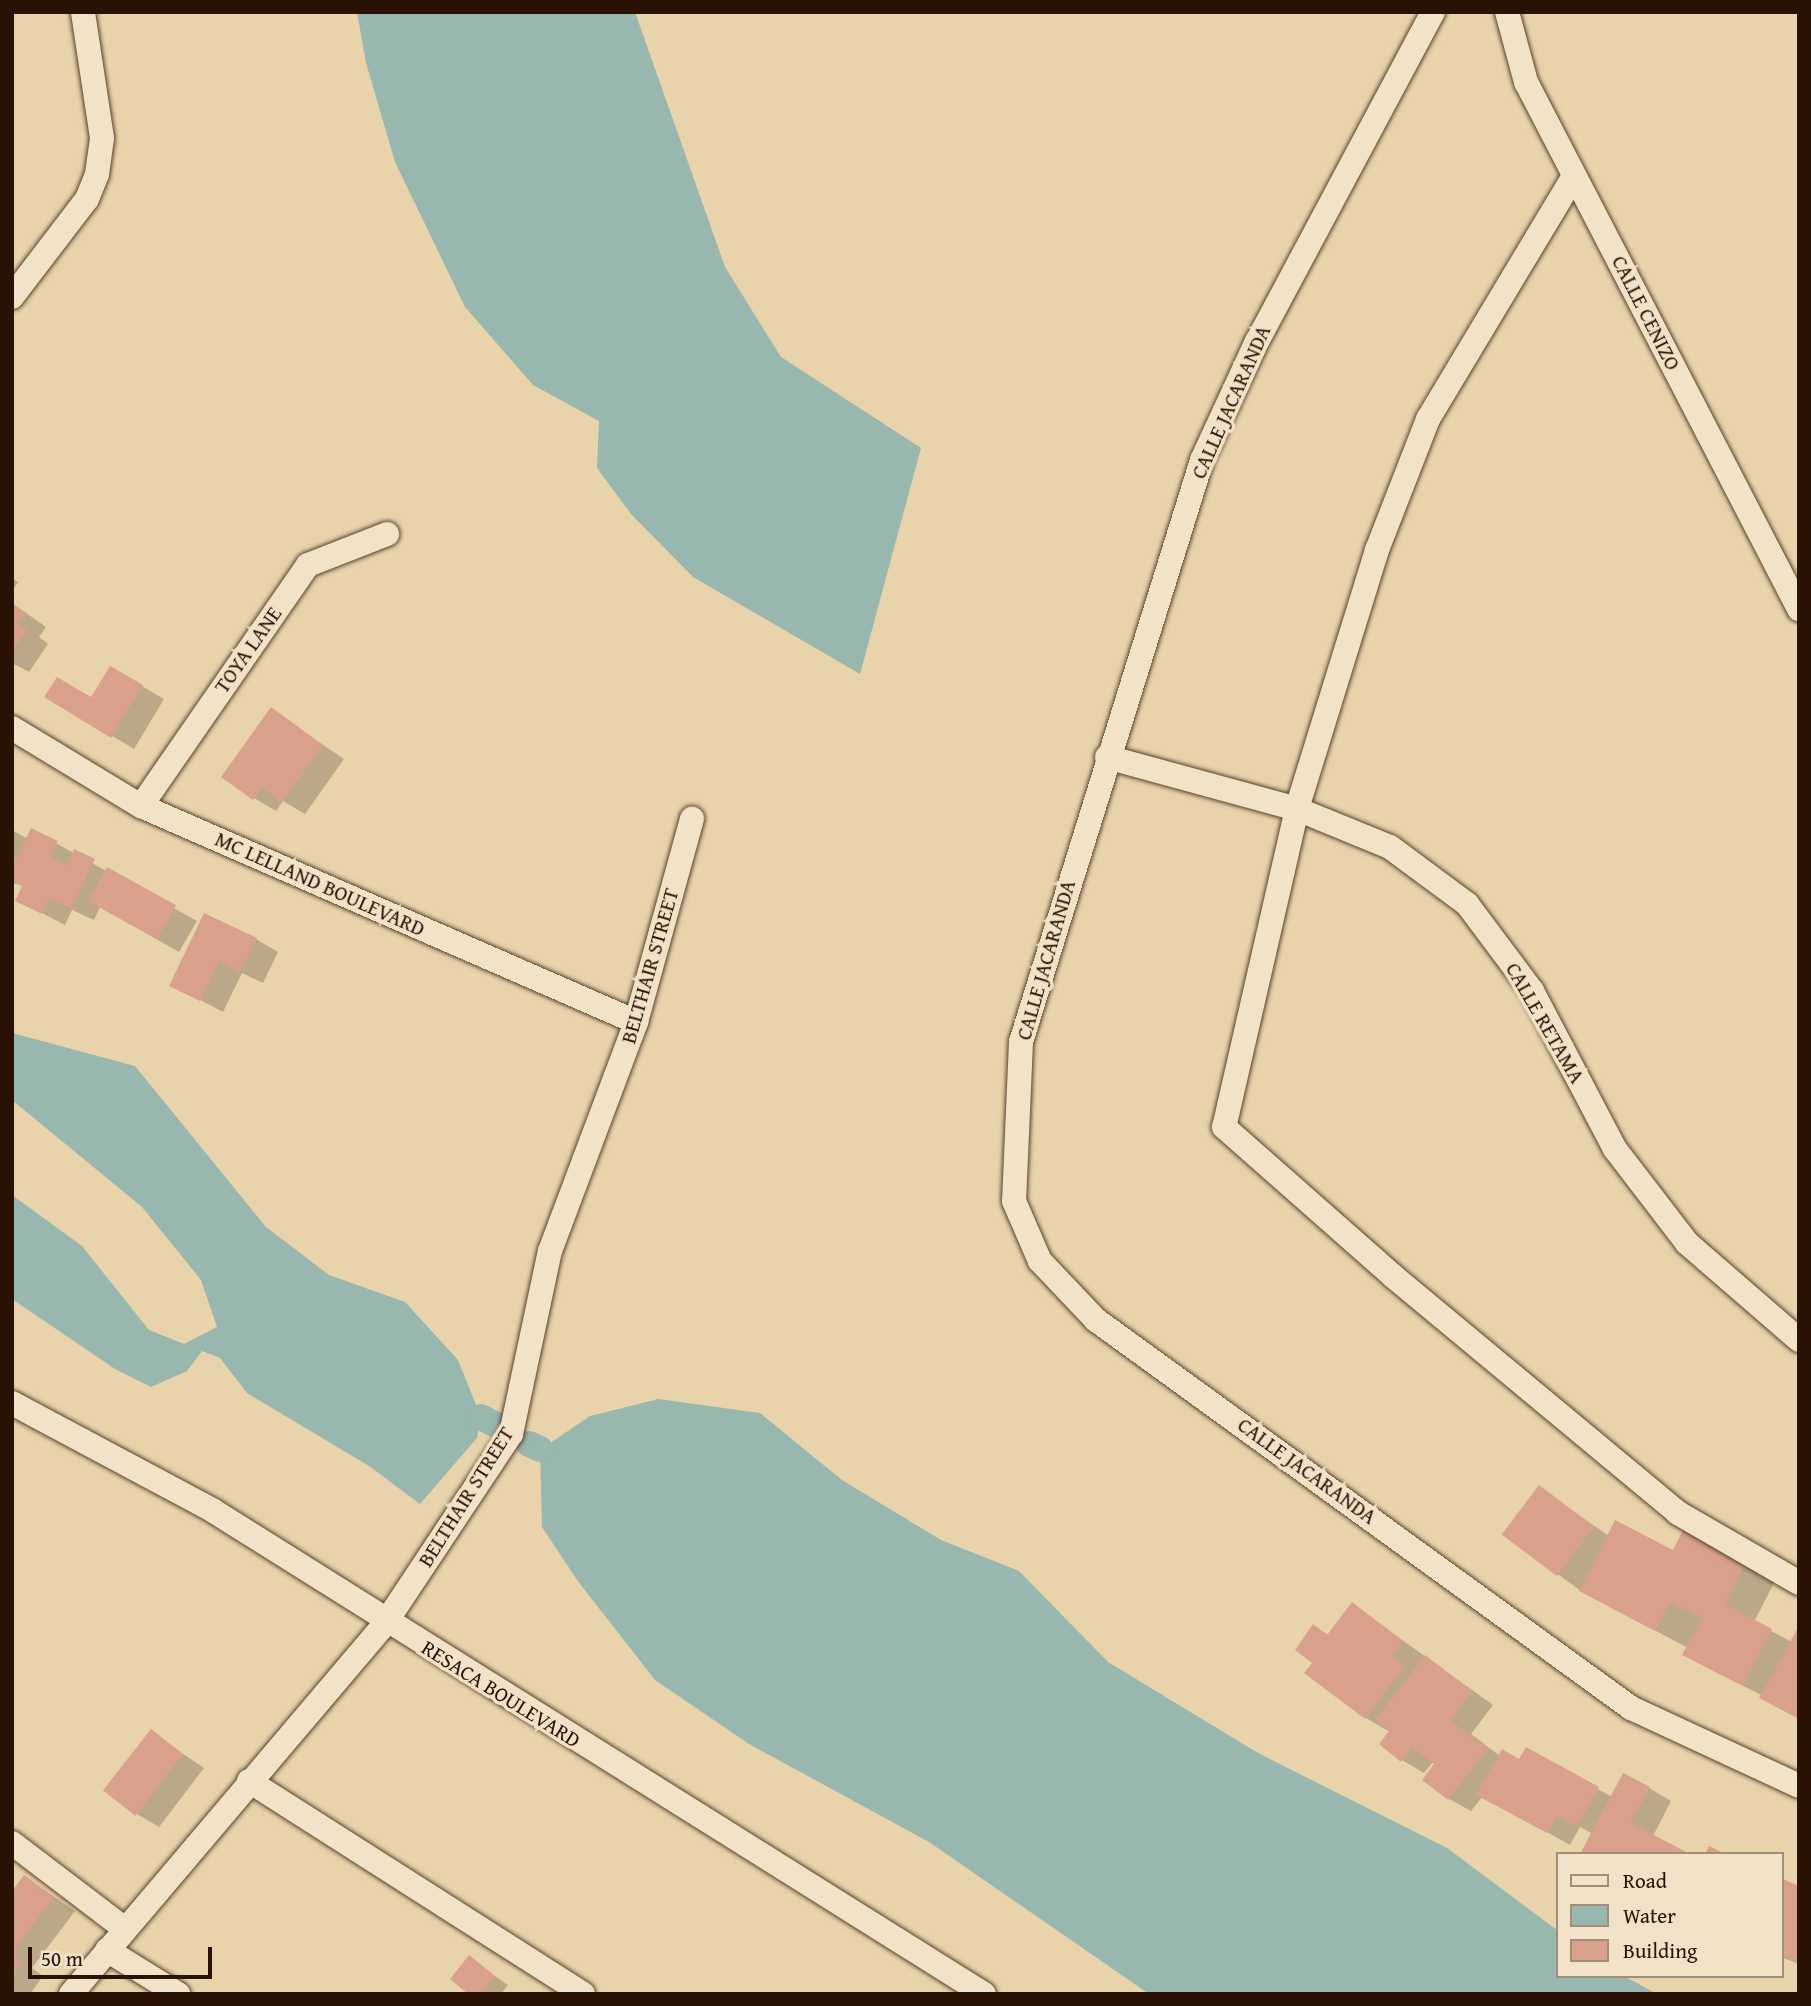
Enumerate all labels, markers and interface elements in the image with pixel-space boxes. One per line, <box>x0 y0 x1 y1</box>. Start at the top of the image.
street label: CALLE CENIZO <box>1606 251 1686 375</box>
street label: CALLE JACARANDA <box>1186 321 1276 483</box>
street label: TOYA LANE <box>209 602 287 698</box>
street label: MC LELLAND BOULEVARD <box>211 826 429 942</box>
street label: CALLE JACARANDA <box>1011 877 1081 1043</box>
street label: BELTHAIR STREET <box>616 886 684 1046</box>
street label: CALLE RETAMA <box>1500 958 1590 1088</box>
street label: CALLE JACARANDA <box>1233 1412 1381 1530</box>
street label: BELTHAIR STREET <box>413 1422 519 1572</box>
street label: RESACA BOULEVARD <box>417 1635 585 1753</box>
legend <box>1556 1852 1783 1978</box>
text: Road <box>1623 1865 1667 1896</box>
text: Water <box>1623 1900 1676 1931</box>
scale bar <box>32 1932 215 1976</box>
text: Building <box>1623 1935 1697 1966</box>
text: 50 m <box>41 1943 83 1974</box>

